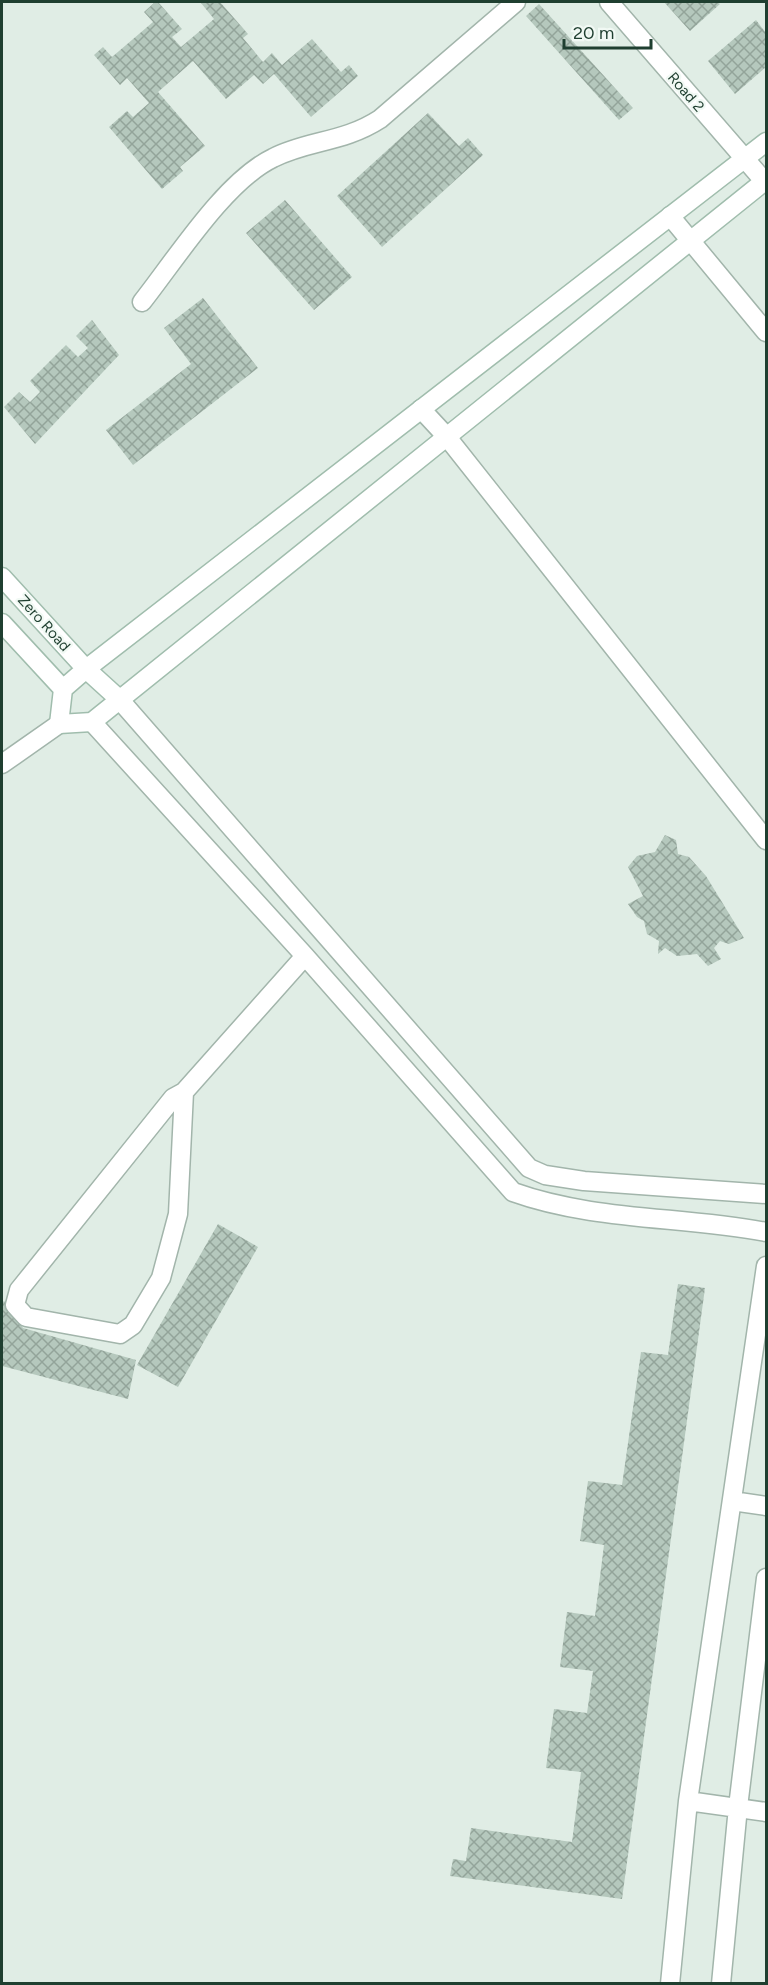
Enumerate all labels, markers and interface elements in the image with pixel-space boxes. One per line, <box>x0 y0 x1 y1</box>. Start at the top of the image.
scale bar <box>564 12 651 50</box>
text: 20 m <box>573 22 614 44</box>
street label: Road 2 <box>664 69 708 115</box>
street label: Zero Road <box>14 591 74 655</box>

